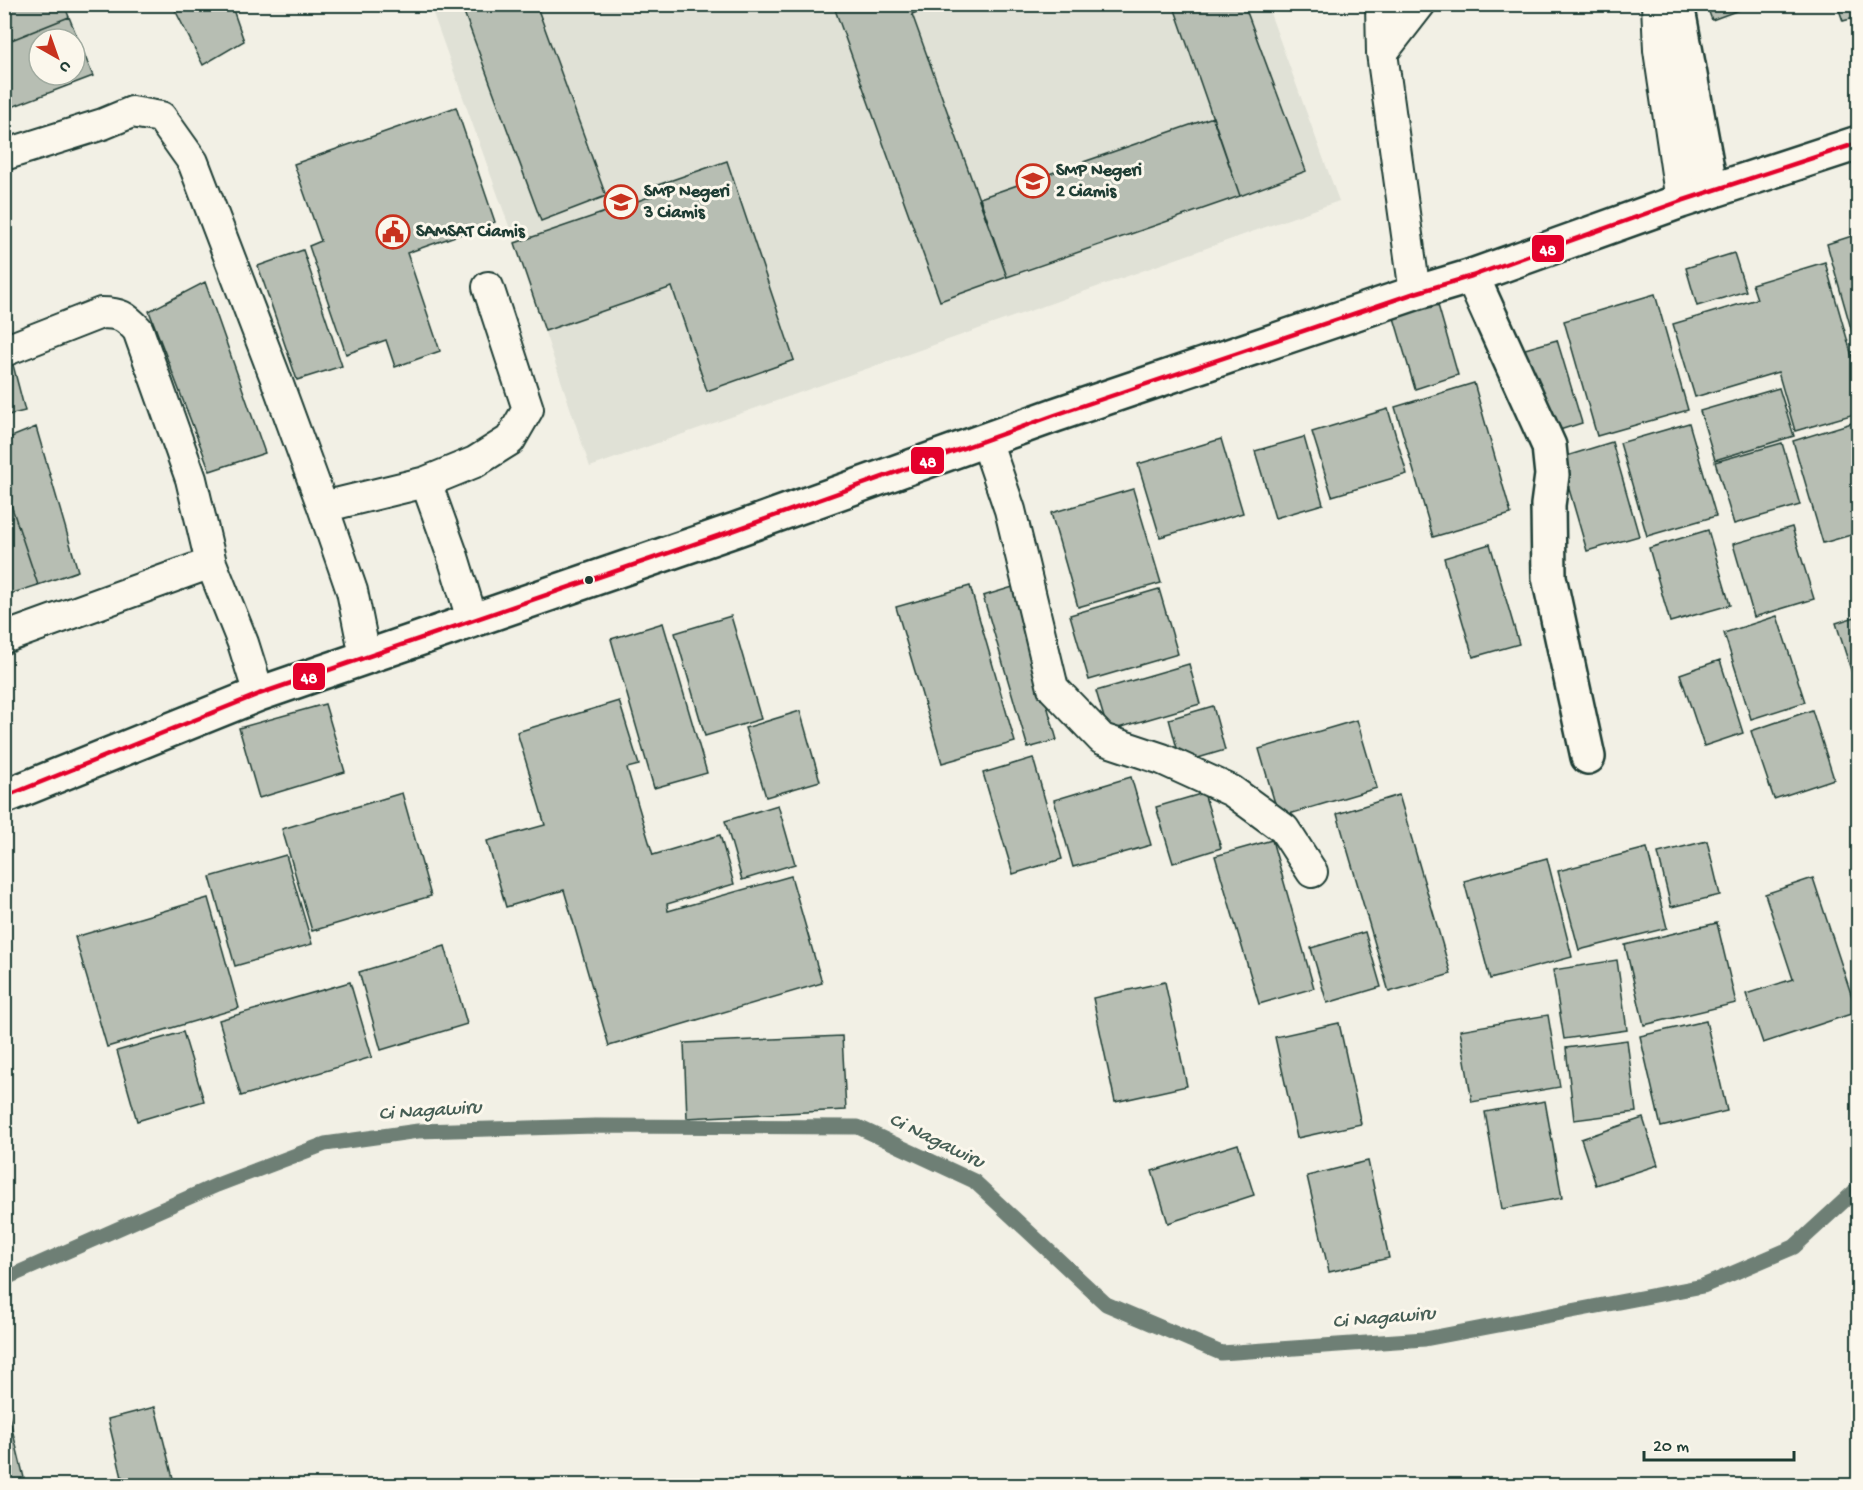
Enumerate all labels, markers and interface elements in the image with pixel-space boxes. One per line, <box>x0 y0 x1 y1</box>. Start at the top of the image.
north arrow <box>27 27 87 87</box>
text: U <box>54 56 74 77</box>
place label: SMP Negeri 2 Ciamis <box>1056 161 1142 203</box>
school or university icon: SMP Negeri 2 Ciamis <box>1015 163 1051 199</box>
place label: SMP Negeri 3 Ciamis <box>643 182 730 224</box>
school or university icon: SMP Negeri 3 Ciamis <box>603 184 639 220</box>
public building icon: SAMSAT Ciamis <box>375 214 411 250</box>
place label: SAMSAT Ciamis <box>416 222 526 243</box>
line badge: 48 <box>1531 234 1565 263</box>
text: 48 <box>1539 243 1556 262</box>
line badge: 48 <box>910 446 945 475</box>
text: 48 <box>919 455 936 474</box>
unlabelled marker <box>583 574 595 586</box>
line badge: 48 <box>292 662 326 691</box>
text: 48 <box>300 671 317 690</box>
water label: Ci Nagawiru <box>378 1097 484 1127</box>
water label: Ci Nagawiru <box>885 1109 989 1176</box>
water label: Ci Nagawiru <box>1332 1303 1438 1335</box>
scale bar <box>1644 1424 1794 1462</box>
text: 20 m <box>1653 1437 1689 1458</box>

